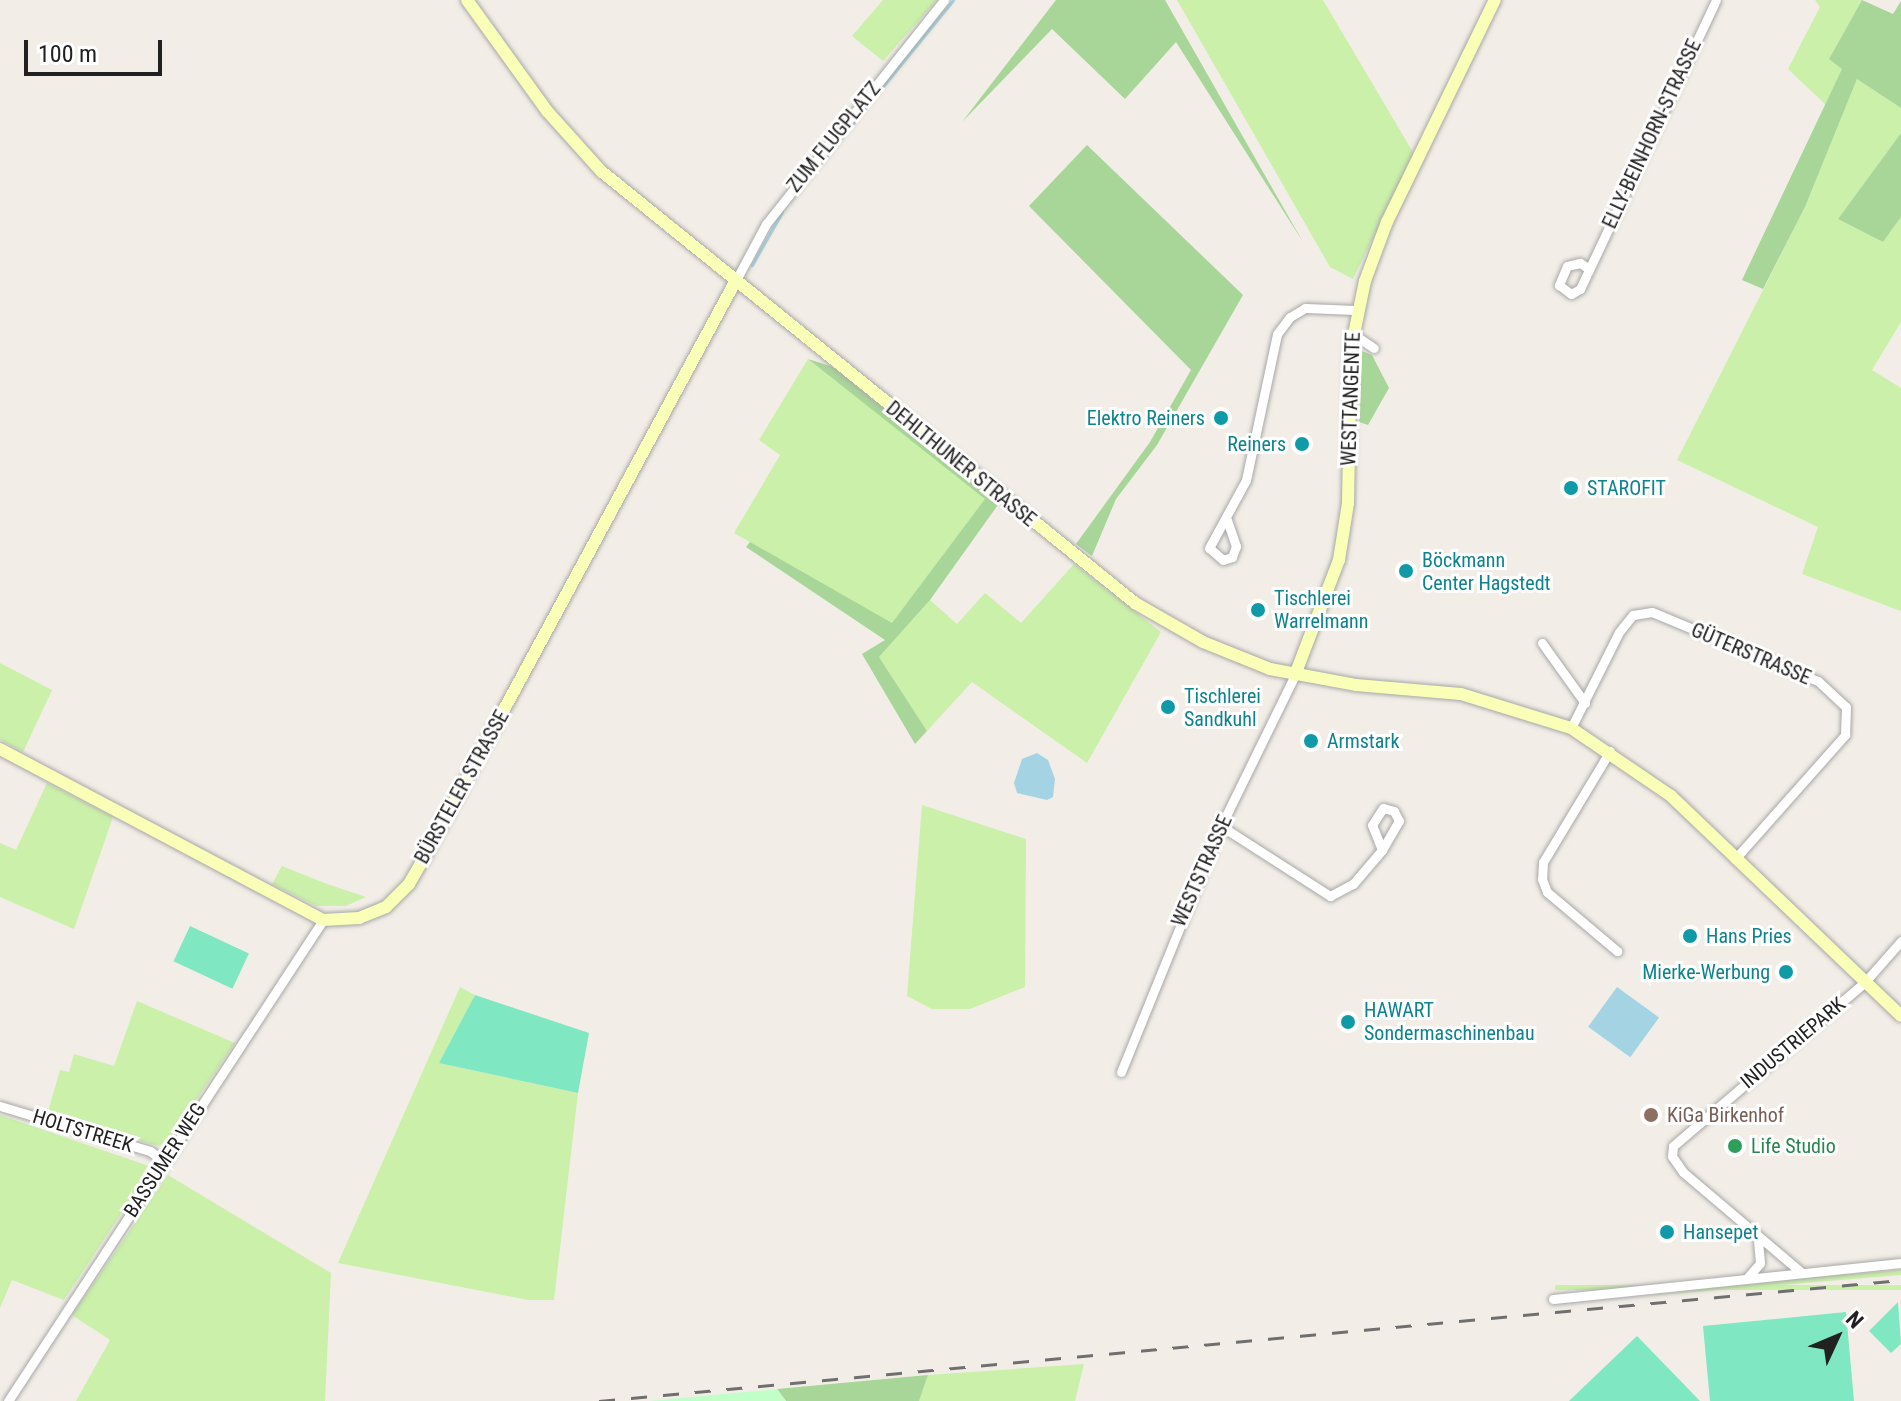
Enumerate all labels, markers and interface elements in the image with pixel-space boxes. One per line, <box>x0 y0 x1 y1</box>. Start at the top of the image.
scale bar <box>28 24 166 74</box>
street label: ELLY-BEINHORN-STRASSE <box>1598 36 1706 232</box>
text: 100 m <box>38 40 97 68</box>
street label: ZUM FLUGPLATZ <box>782 77 886 197</box>
street label: WESTTANGENTE <box>1337 332 1365 466</box>
street label: DEHLTHUNER STRASSE <box>881 396 1041 532</box>
place label: Elektro Reiners <box>1087 406 1205 430</box>
marker: Elektro Reiners <box>1212 409 1230 427</box>
place label: Reiners <box>1227 432 1286 456</box>
marker: Reiners <box>1293 435 1311 453</box>
place label: STAROFIT <box>1587 476 1666 500</box>
marker: STAROFIT <box>1562 479 1580 497</box>
place label: Böckmann Center Hagstedt <box>1422 548 1550 595</box>
marker: Böckmann Center Hagstedt <box>1397 562 1415 580</box>
place label: Tischlerei Warrelmann <box>1274 586 1368 633</box>
marker: Tischlerei Warrelmann <box>1249 601 1267 619</box>
street label: GÜTERSTRASSE <box>1688 618 1814 690</box>
place label: Tischlerei Sandkuhl <box>1184 684 1261 731</box>
marker: Tischlerei Sandkuhl <box>1159 698 1177 716</box>
street label: BÜRSTELER STRASSE <box>410 706 514 868</box>
place label: Armstark <box>1327 729 1399 753</box>
marker: Armstark <box>1302 732 1320 750</box>
street label: WESTSTRASSE <box>1167 812 1237 930</box>
place label: Hans Pries <box>1706 924 1792 948</box>
marker: Hans Pries <box>1681 927 1699 945</box>
place label: Mierke-Werbung <box>1642 960 1770 984</box>
marker: Mierke-Werbung <box>1777 963 1795 981</box>
street label: INDUSTRIEPARK <box>1736 992 1850 1094</box>
place label: HAWART Sondermaschinenbau <box>1364 998 1535 1045</box>
marker: HAWART Sondermaschinenbau <box>1339 1013 1357 1031</box>
street label: BASSUMER WEG <box>119 1098 211 1222</box>
place label: KiGa Birkenhof <box>1667 1103 1784 1127</box>
street label: HOLTSTREEK <box>30 1104 136 1158</box>
marker: KiGa Birkenhof <box>1642 1106 1660 1124</box>
place label: Life Studio <box>1751 1134 1836 1158</box>
marker: Life Studio <box>1726 1137 1744 1155</box>
place label: Hansepet <box>1683 1220 1758 1244</box>
marker: Hansepet <box>1658 1223 1676 1241</box>
north arrow <box>1797 1297 1877 1377</box>
text: N <box>1841 1306 1868 1334</box>

